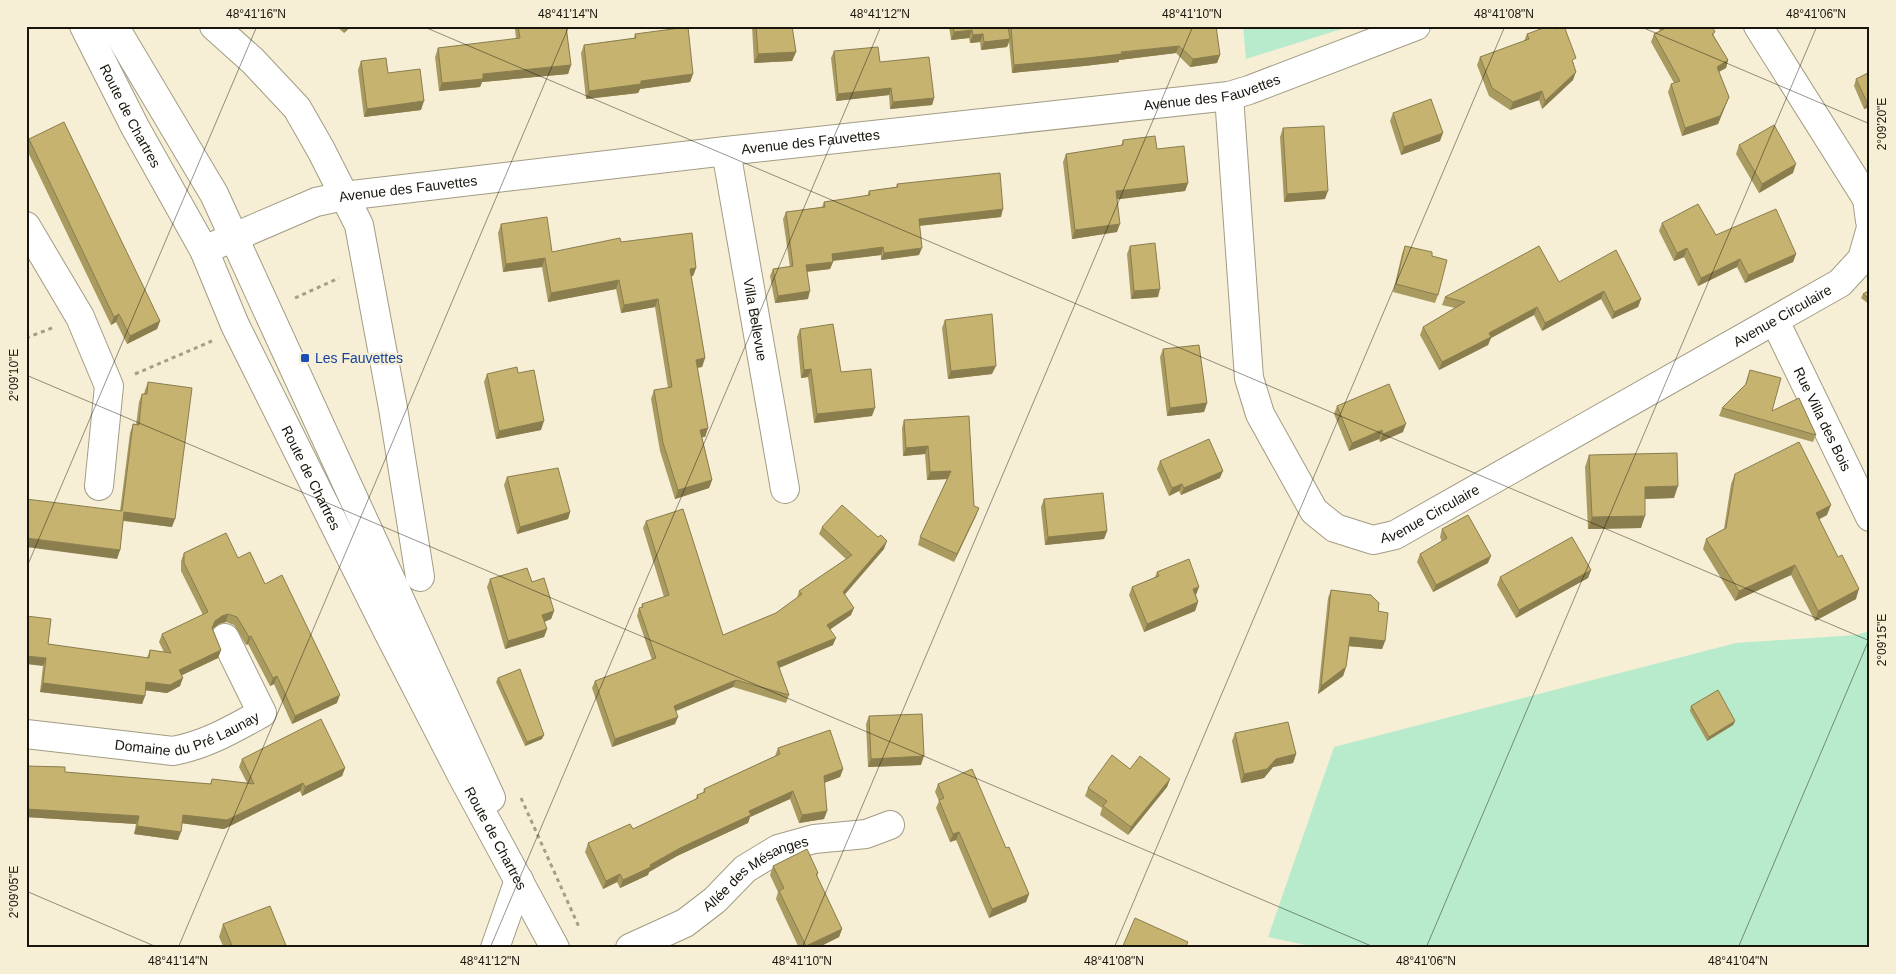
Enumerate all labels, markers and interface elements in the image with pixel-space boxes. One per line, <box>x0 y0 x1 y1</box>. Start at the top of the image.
text: 48°41'16"N <box>226 7 286 21</box>
text: 48°41'14"N <box>538 7 598 21</box>
text: 48°41'12"N <box>850 7 910 21</box>
text: 48°41'10"N <box>1162 7 1222 21</box>
text: 48°41'08"N <box>1474 7 1534 21</box>
text: 48°41'06"N <box>1786 7 1846 21</box>
street label: Route de Chartres <box>97 61 164 170</box>
street label: Avenue des Fauvettes <box>1143 71 1282 113</box>
text: 2°09'20"E <box>1875 98 1889 150</box>
street label: Avenue des Fauvettes <box>740 126 880 157</box>
street label: Avenue des Fauvettes <box>337 172 478 205</box>
street label: Villa Bellevue <box>740 277 771 362</box>
street label: Avenue Circulaire <box>1730 281 1835 350</box>
text: 2°09'10"E <box>7 349 21 401</box>
place label: Les Fauvettes <box>315 350 403 366</box>
marker: Les Fauvettes <box>299 352 311 364</box>
street label: Rue Villa des Bois <box>1791 365 1854 474</box>
street label: Route de Chartres <box>278 423 344 533</box>
street label: Avenue Circulaire <box>1379 481 1482 546</box>
text: 2°09'15"E <box>1875 614 1889 666</box>
street label: Domaine du Pré Launay <box>114 708 262 759</box>
street label: Route de Chartres <box>461 784 530 892</box>
street label: Allée des Mésanges <box>700 833 810 914</box>
text: 2°09'05"E <box>7 866 21 918</box>
text: 48°41'14"N <box>148 954 208 968</box>
text: 48°41'12"N <box>460 954 520 968</box>
text: 48°41'10"N <box>772 954 832 968</box>
text: 48°41'08"N <box>1084 954 1144 968</box>
text: 48°41'06"N <box>1396 954 1456 968</box>
text: 48°41'04"N <box>1708 954 1768 968</box>

